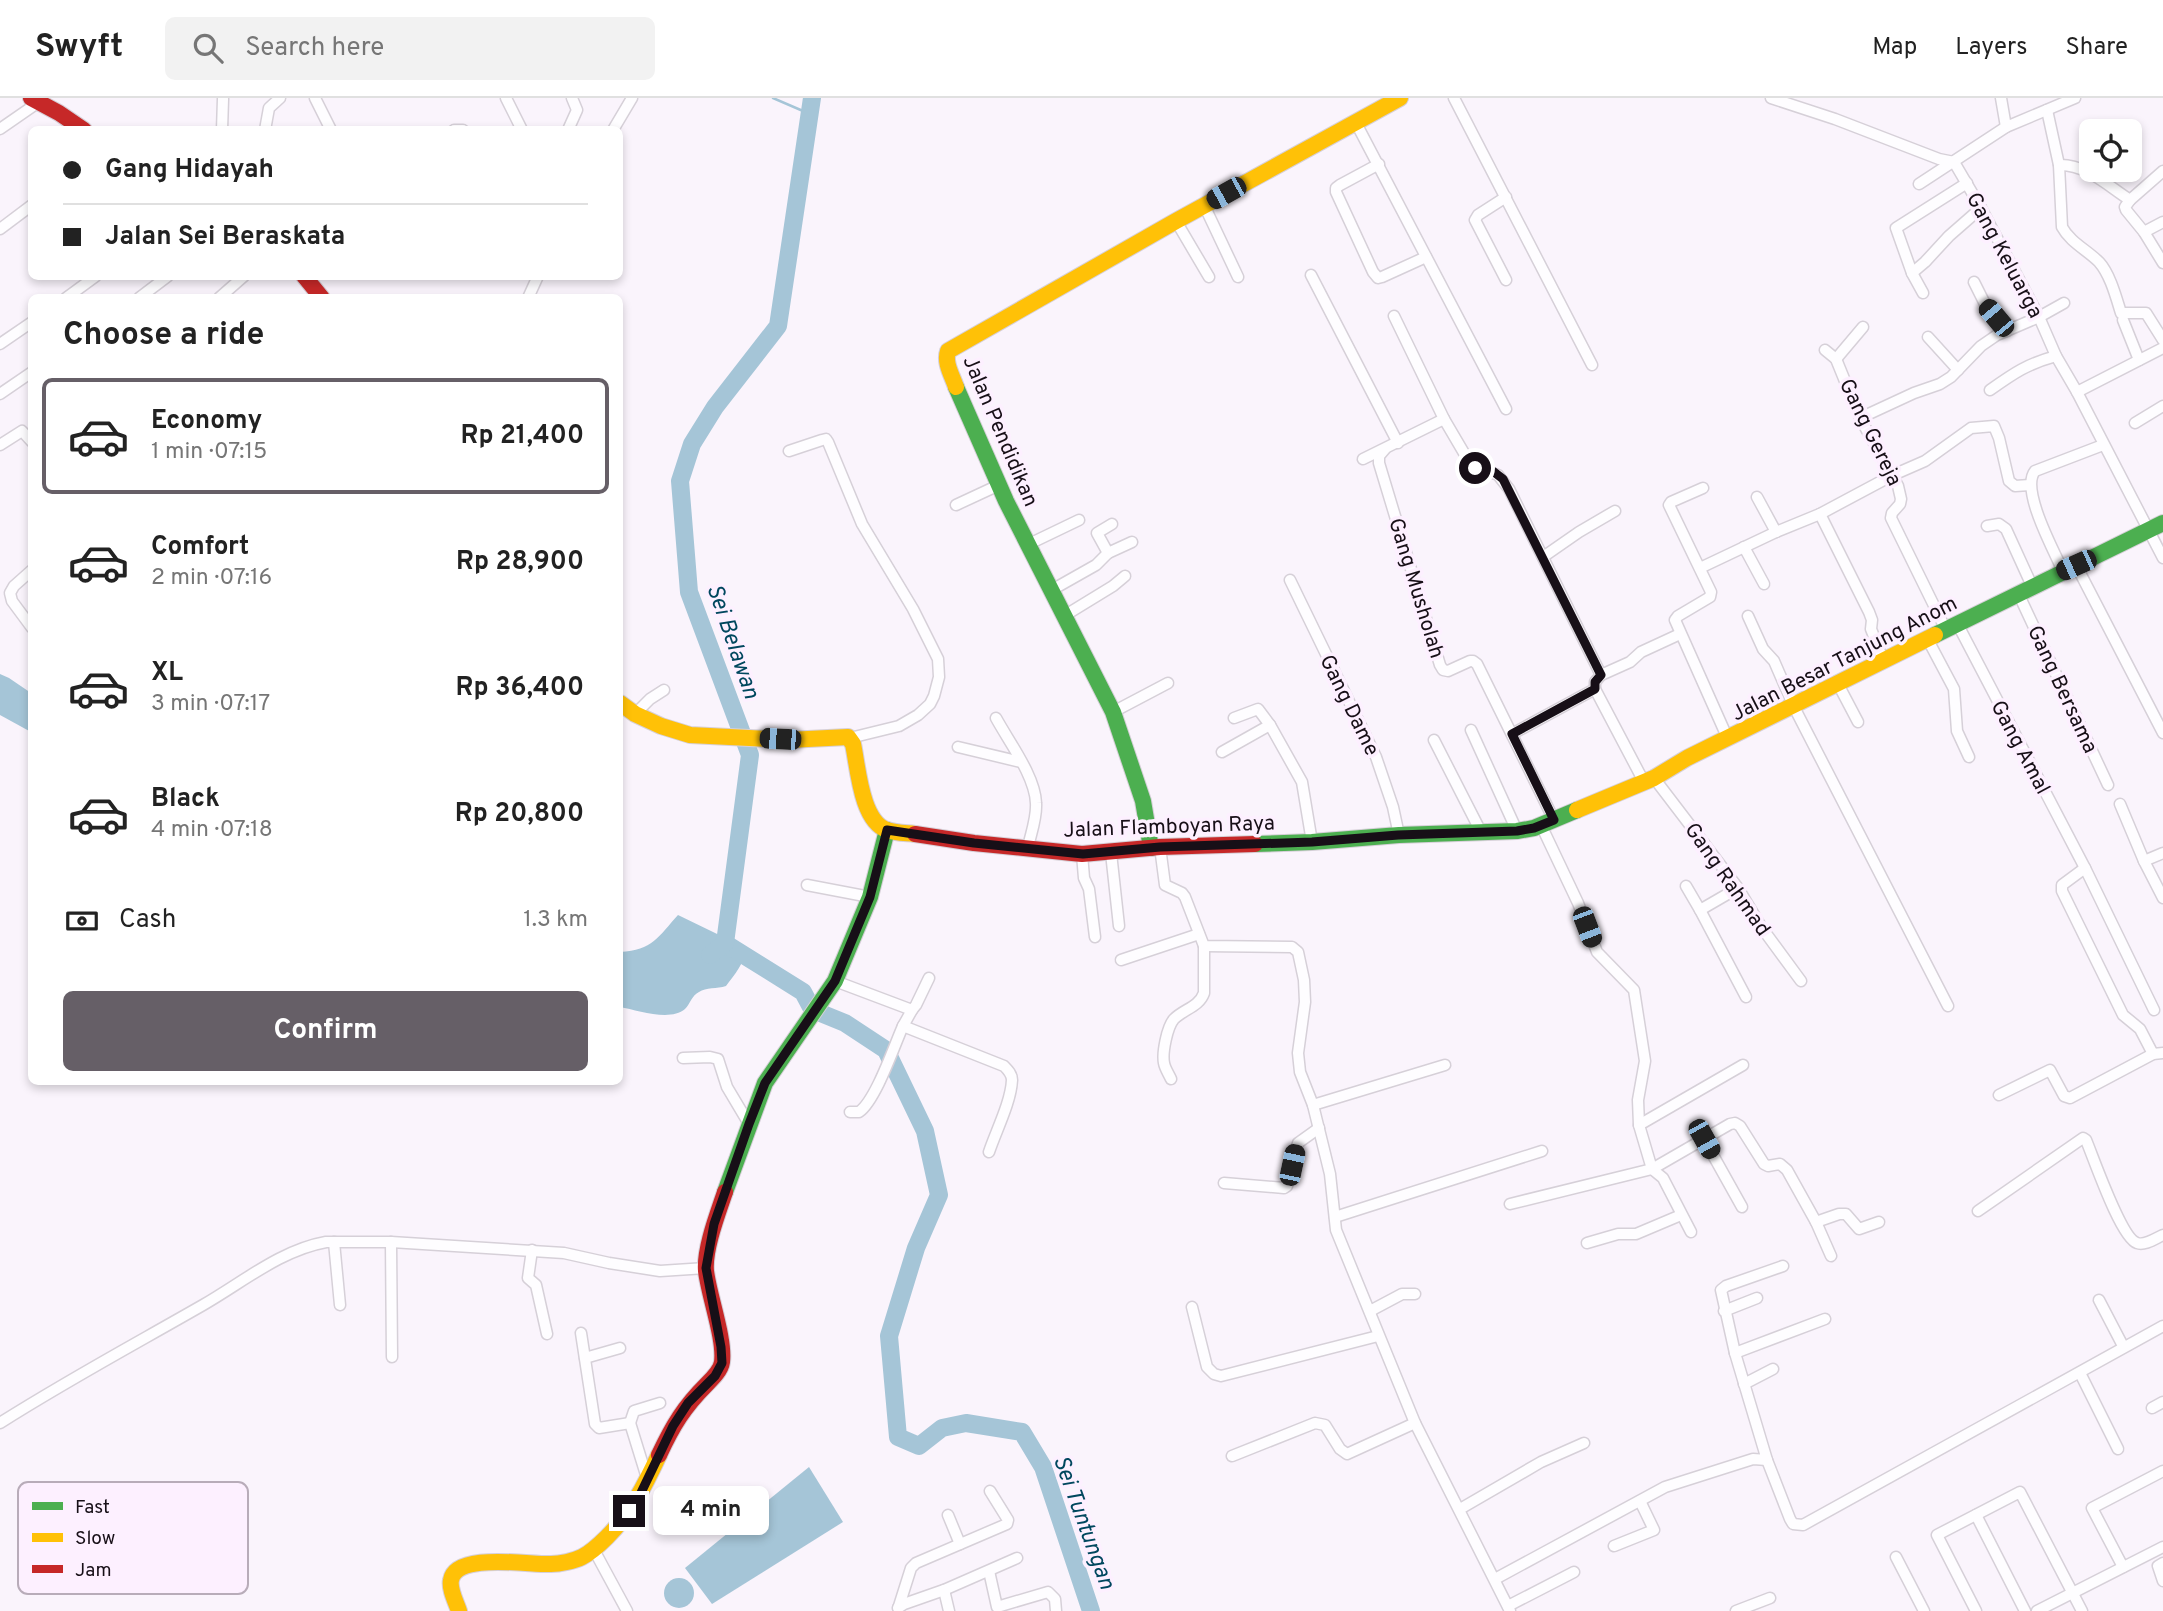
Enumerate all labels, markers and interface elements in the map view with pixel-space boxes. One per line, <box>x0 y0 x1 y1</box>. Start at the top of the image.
search box <box>165 17 655 80</box>
text: Swyft <box>35 27 123 69</box>
icon: search <box>189 29 227 67</box>
text: Search here <box>245 32 384 65</box>
text: Map <box>1872 33 1917 63</box>
text: Layers <box>1955 33 2027 63</box>
text: Share <box>2065 33 2128 63</box>
map controls <box>2079 119 2142 182</box>
button: locate <box>2079 119 2142 182</box>
text: Gang Hidayah <box>105 154 274 187</box>
car <box>1203 174 1250 212</box>
street label: Gang Keluarga <box>1959 188 2048 323</box>
text: Jalan Sei Beraskata <box>105 221 345 254</box>
car <box>1975 295 2018 341</box>
text: Choose a ride <box>63 316 264 356</box>
street label: Jalan Pendidikan <box>956 352 1044 511</box>
street label: Gang Gereja <box>1832 375 1907 491</box>
icon: car <box>67 405 130 468</box>
text: Economy <box>151 405 262 438</box>
text: Rp 21,400 <box>461 420 584 453</box>
text: 1 min · 07:15 <box>151 438 267 467</box>
route start <box>1459 452 1491 484</box>
street label: Gang Musholah <box>1381 515 1450 662</box>
icon: car <box>67 531 130 594</box>
text: Comfort <box>151 531 249 564</box>
text: Rp 28,900 <box>456 546 584 579</box>
car <box>2053 547 2100 583</box>
text: 2 min · 07:16 <box>151 564 272 593</box>
water label: Sei Belawan <box>698 581 765 703</box>
street label: Jalan Besar Tanjung Anom <box>1727 591 1962 728</box>
street label: Gang Bersama <box>2020 621 2103 758</box>
street label: Gang Dame <box>1313 651 1385 761</box>
icon: car <box>67 657 130 720</box>
text: XL <box>151 657 183 690</box>
text: Rp 36,400 <box>456 672 584 705</box>
text: 3 min · 07:17 <box>151 690 270 719</box>
street label: Gang Amal <box>1984 696 2056 799</box>
car <box>759 727 802 751</box>
icon: car <box>67 783 130 846</box>
text: Black <box>151 783 220 816</box>
text: Rp 20,800 <box>455 798 584 831</box>
street label: Jalan Flamboyan Raya <box>1063 810 1275 845</box>
text: 4 min · 07:18 <box>151 816 273 845</box>
street label: Gang Rahmad <box>1678 818 1776 942</box>
icon: cash <box>63 902 101 940</box>
text: Cash <box>119 904 176 937</box>
car <box>1570 904 1605 950</box>
text: 1.3 km <box>523 906 588 935</box>
button: Confirm <box>63 991 588 1071</box>
car <box>1685 1116 1724 1162</box>
car <box>1278 1142 1307 1188</box>
water label: Sei Tuntungan <box>1045 1452 1120 1594</box>
legend <box>18 1482 248 1594</box>
callout: 4 min <box>654 1486 769 1536</box>
route end <box>613 1495 645 1527</box>
text: Fast <box>75 1496 110 1520</box>
text: 4 min <box>681 1496 741 1525</box>
text: Slow <box>75 1527 115 1551</box>
text: Jam <box>75 1559 112 1583</box>

